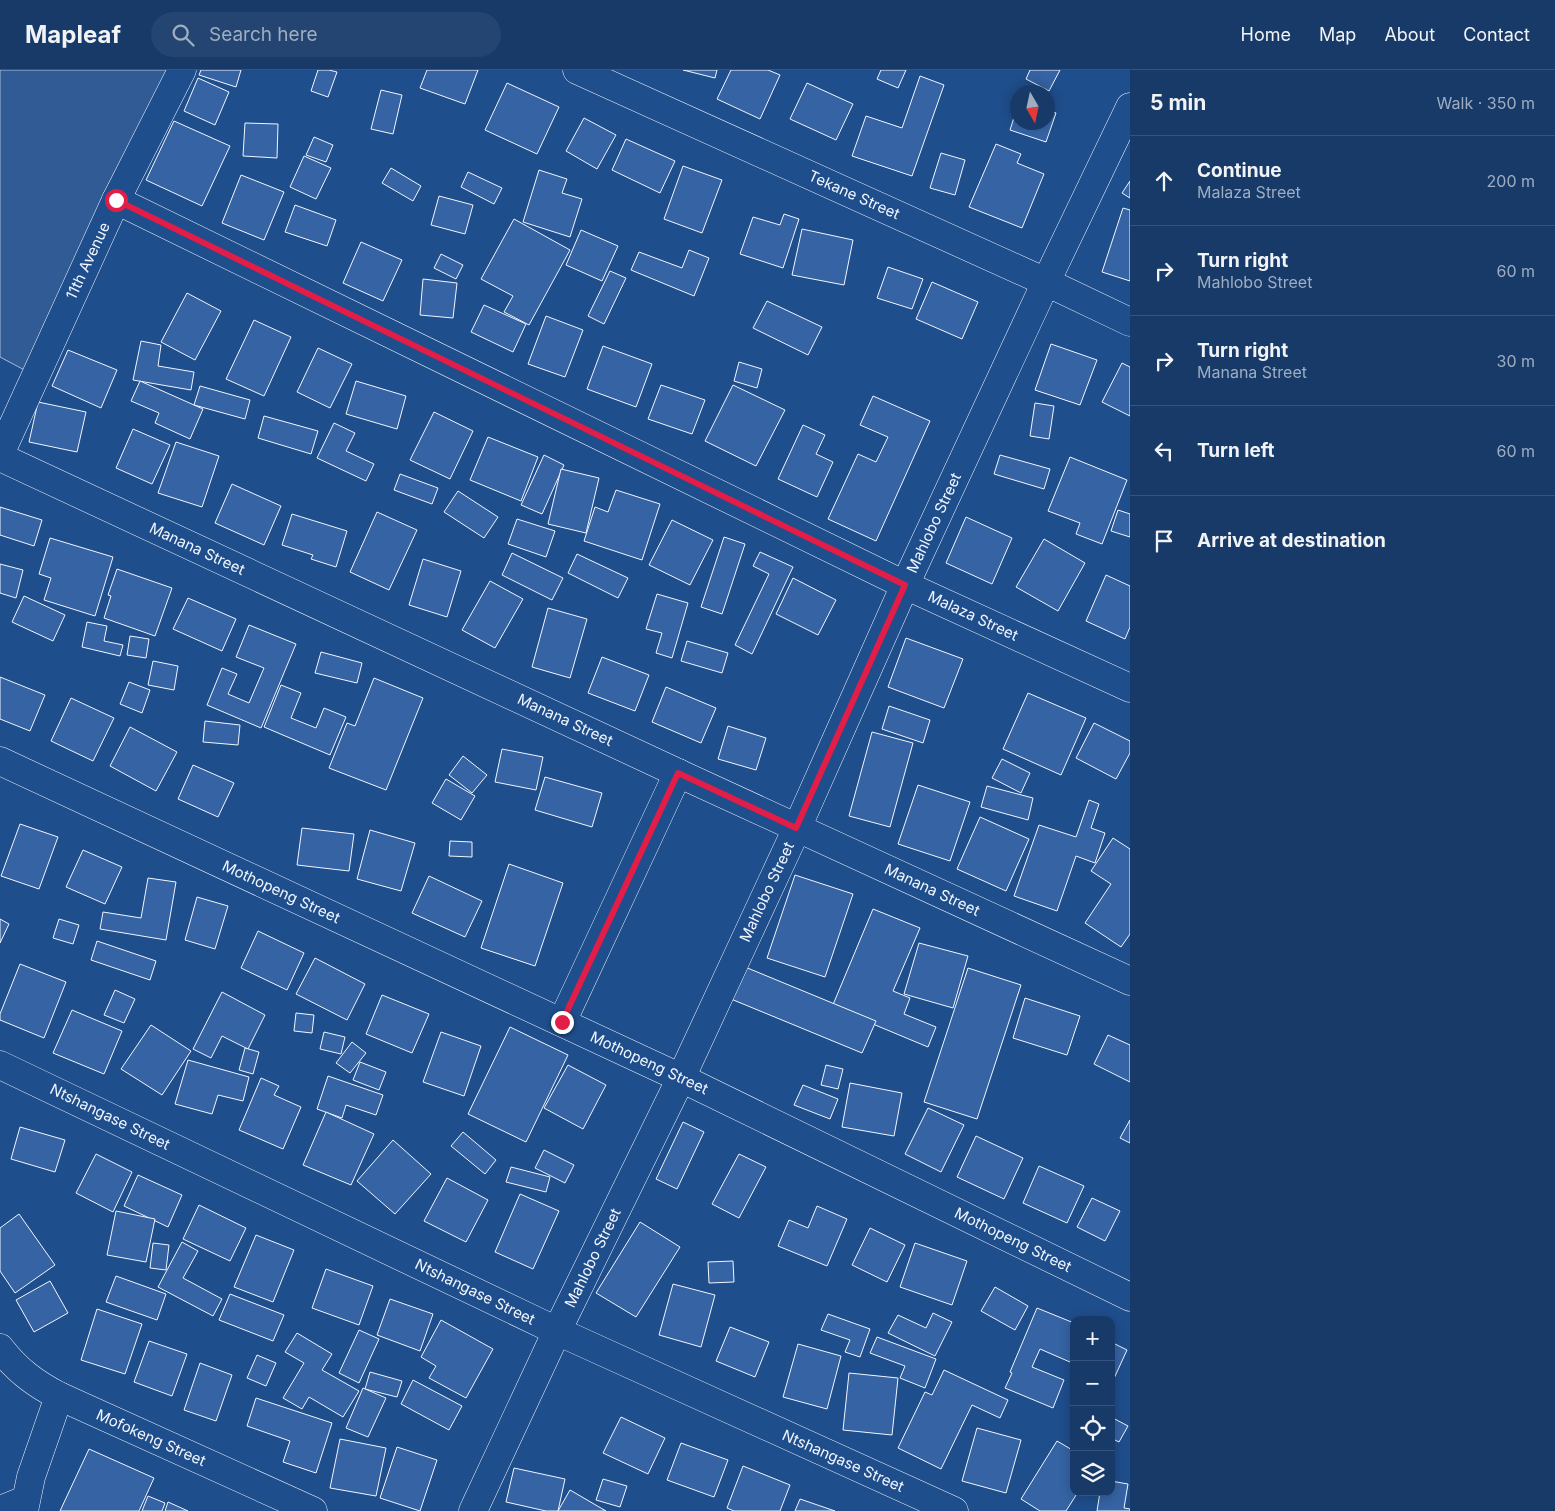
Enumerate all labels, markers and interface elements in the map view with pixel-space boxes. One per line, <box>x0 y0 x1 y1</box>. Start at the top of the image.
search box <box>151 12 501 57</box>
text: Mapleaf <box>25 20 121 49</box>
icon: search <box>169 21 197 49</box>
text: Search here <box>209 23 318 46</box>
text: Home <box>1241 24 1291 45</box>
text: Map <box>1319 24 1356 45</box>
text: About <box>1384 24 1435 45</box>
text: Contact <box>1463 24 1530 45</box>
north arrow <box>1010 85 1055 130</box>
text: 5 min <box>1150 90 1206 115</box>
text: Walk · 350 m <box>1437 93 1535 113</box>
text: Continue <box>1197 159 1282 182</box>
street label: Tekane Street <box>806 166 903 223</box>
icon: ahead <box>1150 167 1178 195</box>
text: 200 m <box>1487 171 1535 191</box>
text: Malaza Street <box>1197 182 1301 202</box>
route start <box>105 189 128 212</box>
street label: 11th Avenue <box>61 219 114 302</box>
text: Turn right <box>1197 249 1288 272</box>
icon: right <box>1150 257 1178 285</box>
text: 60 m <box>1496 261 1535 281</box>
text: Mahlobo Street <box>1197 272 1312 292</box>
text: Turn right <box>1197 339 1288 362</box>
icon: right <box>1150 347 1178 375</box>
text: 30 m <box>1497 351 1535 371</box>
text: Manana Street <box>1197 362 1307 382</box>
icon: left <box>1150 437 1178 465</box>
text: Turn left <box>1197 439 1275 462</box>
text: 60 m <box>1496 441 1535 461</box>
street label: Mahlobo Street <box>902 470 965 576</box>
street label: Manana Street <box>146 518 248 579</box>
icon: arrive <box>1150 527 1178 555</box>
text: Arrive at destination <box>1197 529 1386 552</box>
street label: Malaza Street <box>925 586 1021 645</box>
street label: Manana Street <box>514 689 616 750</box>
street label: Mahlobo Street <box>735 839 798 945</box>
street label: Mothopeng Street <box>219 856 343 927</box>
street label: Manana Street <box>881 859 983 920</box>
route end <box>551 1011 574 1034</box>
street label: Mothopeng Street <box>587 1027 711 1098</box>
street label: Ntshangase Street <box>47 1079 173 1154</box>
street label: Mothopeng Street <box>952 1203 1075 1276</box>
street label: Mahlobo Street <box>560 1205 625 1311</box>
street label: Ntshangase Street <box>412 1254 538 1329</box>
map controls <box>1070 1316 1115 1496</box>
button: + <box>1070 1316 1115 1361</box>
button: − <box>1070 1361 1115 1406</box>
street label: Mofokeng Street <box>93 1405 209 1470</box>
button: locate <box>1070 1406 1115 1451</box>
street label: Ntshangase Street <box>779 1425 907 1496</box>
button: layers <box>1070 1451 1115 1496</box>

